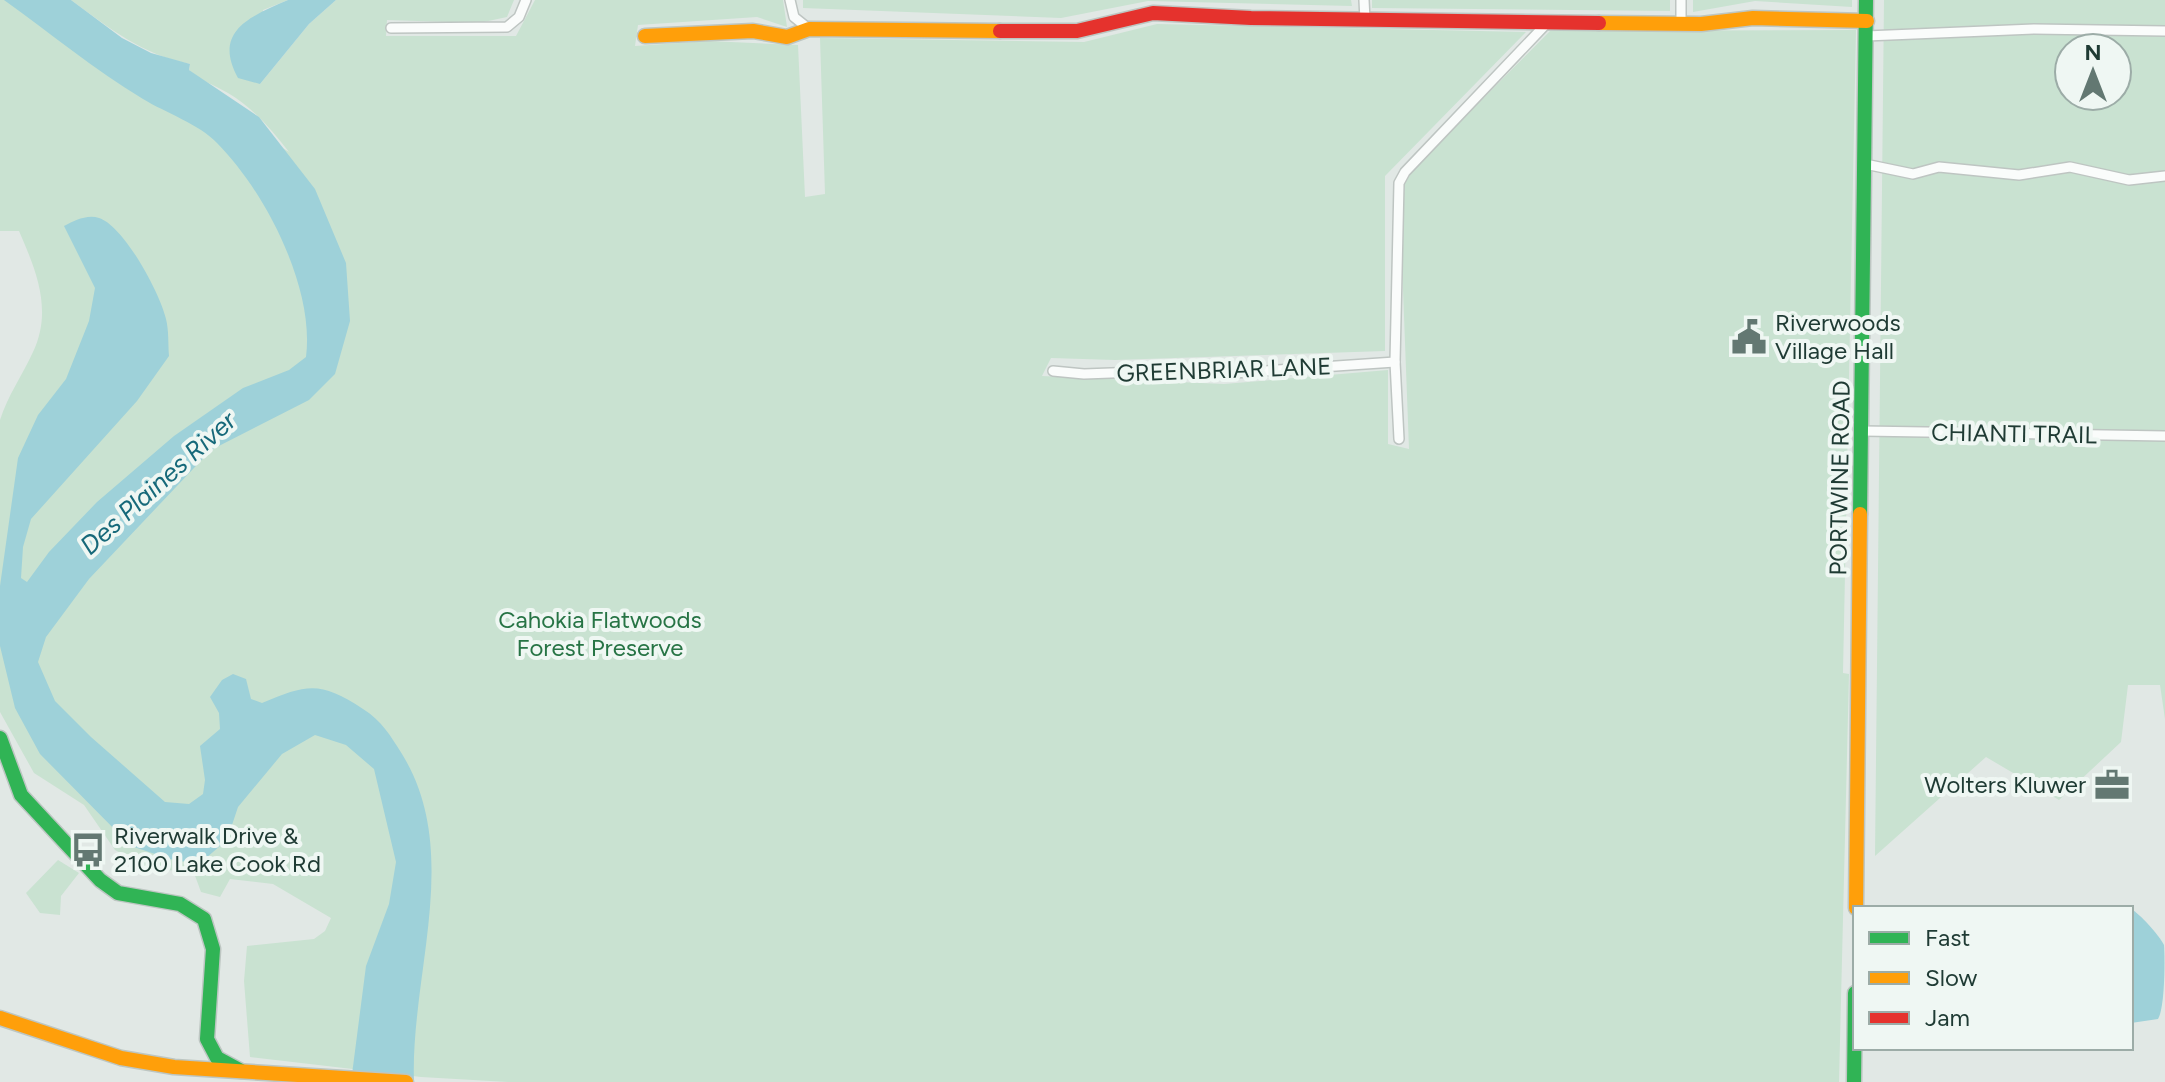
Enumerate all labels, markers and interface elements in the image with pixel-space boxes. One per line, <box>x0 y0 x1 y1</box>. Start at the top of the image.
north arrow <box>2053 32 2133 112</box>
text: N <box>2084 39 2102 66</box>
place label: Riverwoods Village Hall <box>1775 308 1901 365</box>
public building icon: Riverwoods Village Hall <box>1730 318 1768 356</box>
street label: GREENBRIAR LANE <box>1116 351 1332 388</box>
street label: PORTWINE ROAD <box>1823 380 1856 576</box>
water label: Des Plaines River <box>73 404 243 561</box>
street label: CHIANTI TRAIL <box>1931 418 2098 449</box>
park label: Cahokia Flatwoods Forest Preserve <box>498 605 702 662</box>
office icon: Wolters Kluwer <box>2093 766 2131 804</box>
place label: Wolters Kluwer <box>1924 770 2086 799</box>
place label: Riverwalk Drive & 2100 Lake Cook Rd <box>114 821 321 878</box>
bus stop icon: Riverwalk Drive & 2100 Lake Cook Rd <box>69 831 107 869</box>
legend <box>1853 906 2133 1050</box>
text: Fast <box>1925 923 1970 952</box>
text: Slow <box>1925 963 1978 992</box>
text: Jam <box>1925 1003 1970 1032</box>

